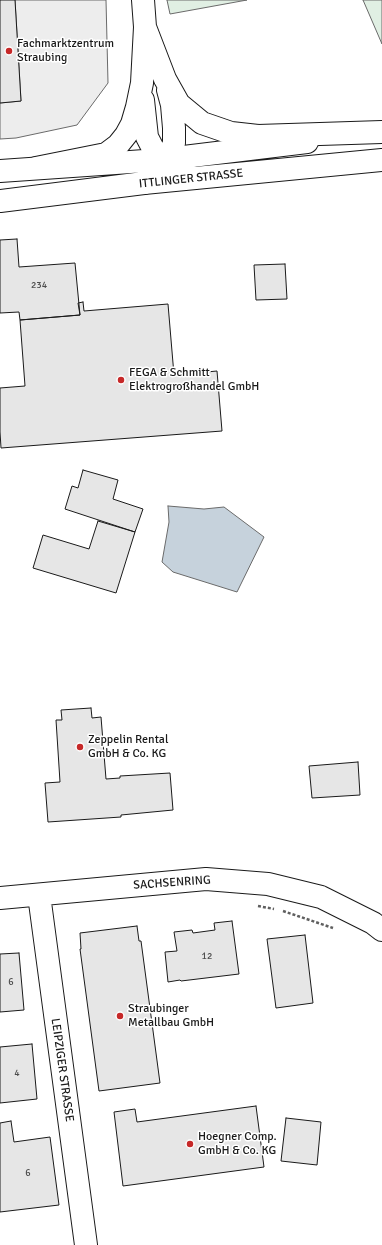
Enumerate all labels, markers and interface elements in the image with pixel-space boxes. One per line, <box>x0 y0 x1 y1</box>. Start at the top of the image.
place label: Fachmarktzentrum Straubing <box>17 37 114 65</box>
marker: Fachmarktzentrum Straubing <box>4 46 14 56</box>
street label: ITTLINGER STRASSE <box>138 166 244 192</box>
house number: 234 <box>31 279 47 291</box>
place label: FEGA & Schmitt Elektrogroßhandel GmbH <box>129 366 259 394</box>
marker: FEGA & Schmitt Elektrogroßhandel GmbH <box>116 375 126 385</box>
place label: Zeppelin Rental GmbH & Co. KG <box>88 733 168 761</box>
marker: Zeppelin Rental GmbH & Co. KG <box>75 742 85 752</box>
street label: SACHSENRING <box>133 873 211 893</box>
house number: 12 <box>202 950 212 962</box>
house number: 6 <box>8 976 14 988</box>
place label: Straubinger Metallbau GmbH <box>128 1002 214 1030</box>
marker: Straubinger Metallbau GmbH <box>115 1011 125 1021</box>
street label: LEIPZIGER STRASSE <box>48 1017 76 1123</box>
house number: 4 <box>14 1067 20 1079</box>
place label: Hoegner Comp. GmbH & Co. KG <box>198 1130 277 1158</box>
marker: Hoegner Comp. GmbH & Co. KG <box>185 1139 195 1149</box>
house number: 6 <box>25 1167 31 1179</box>

